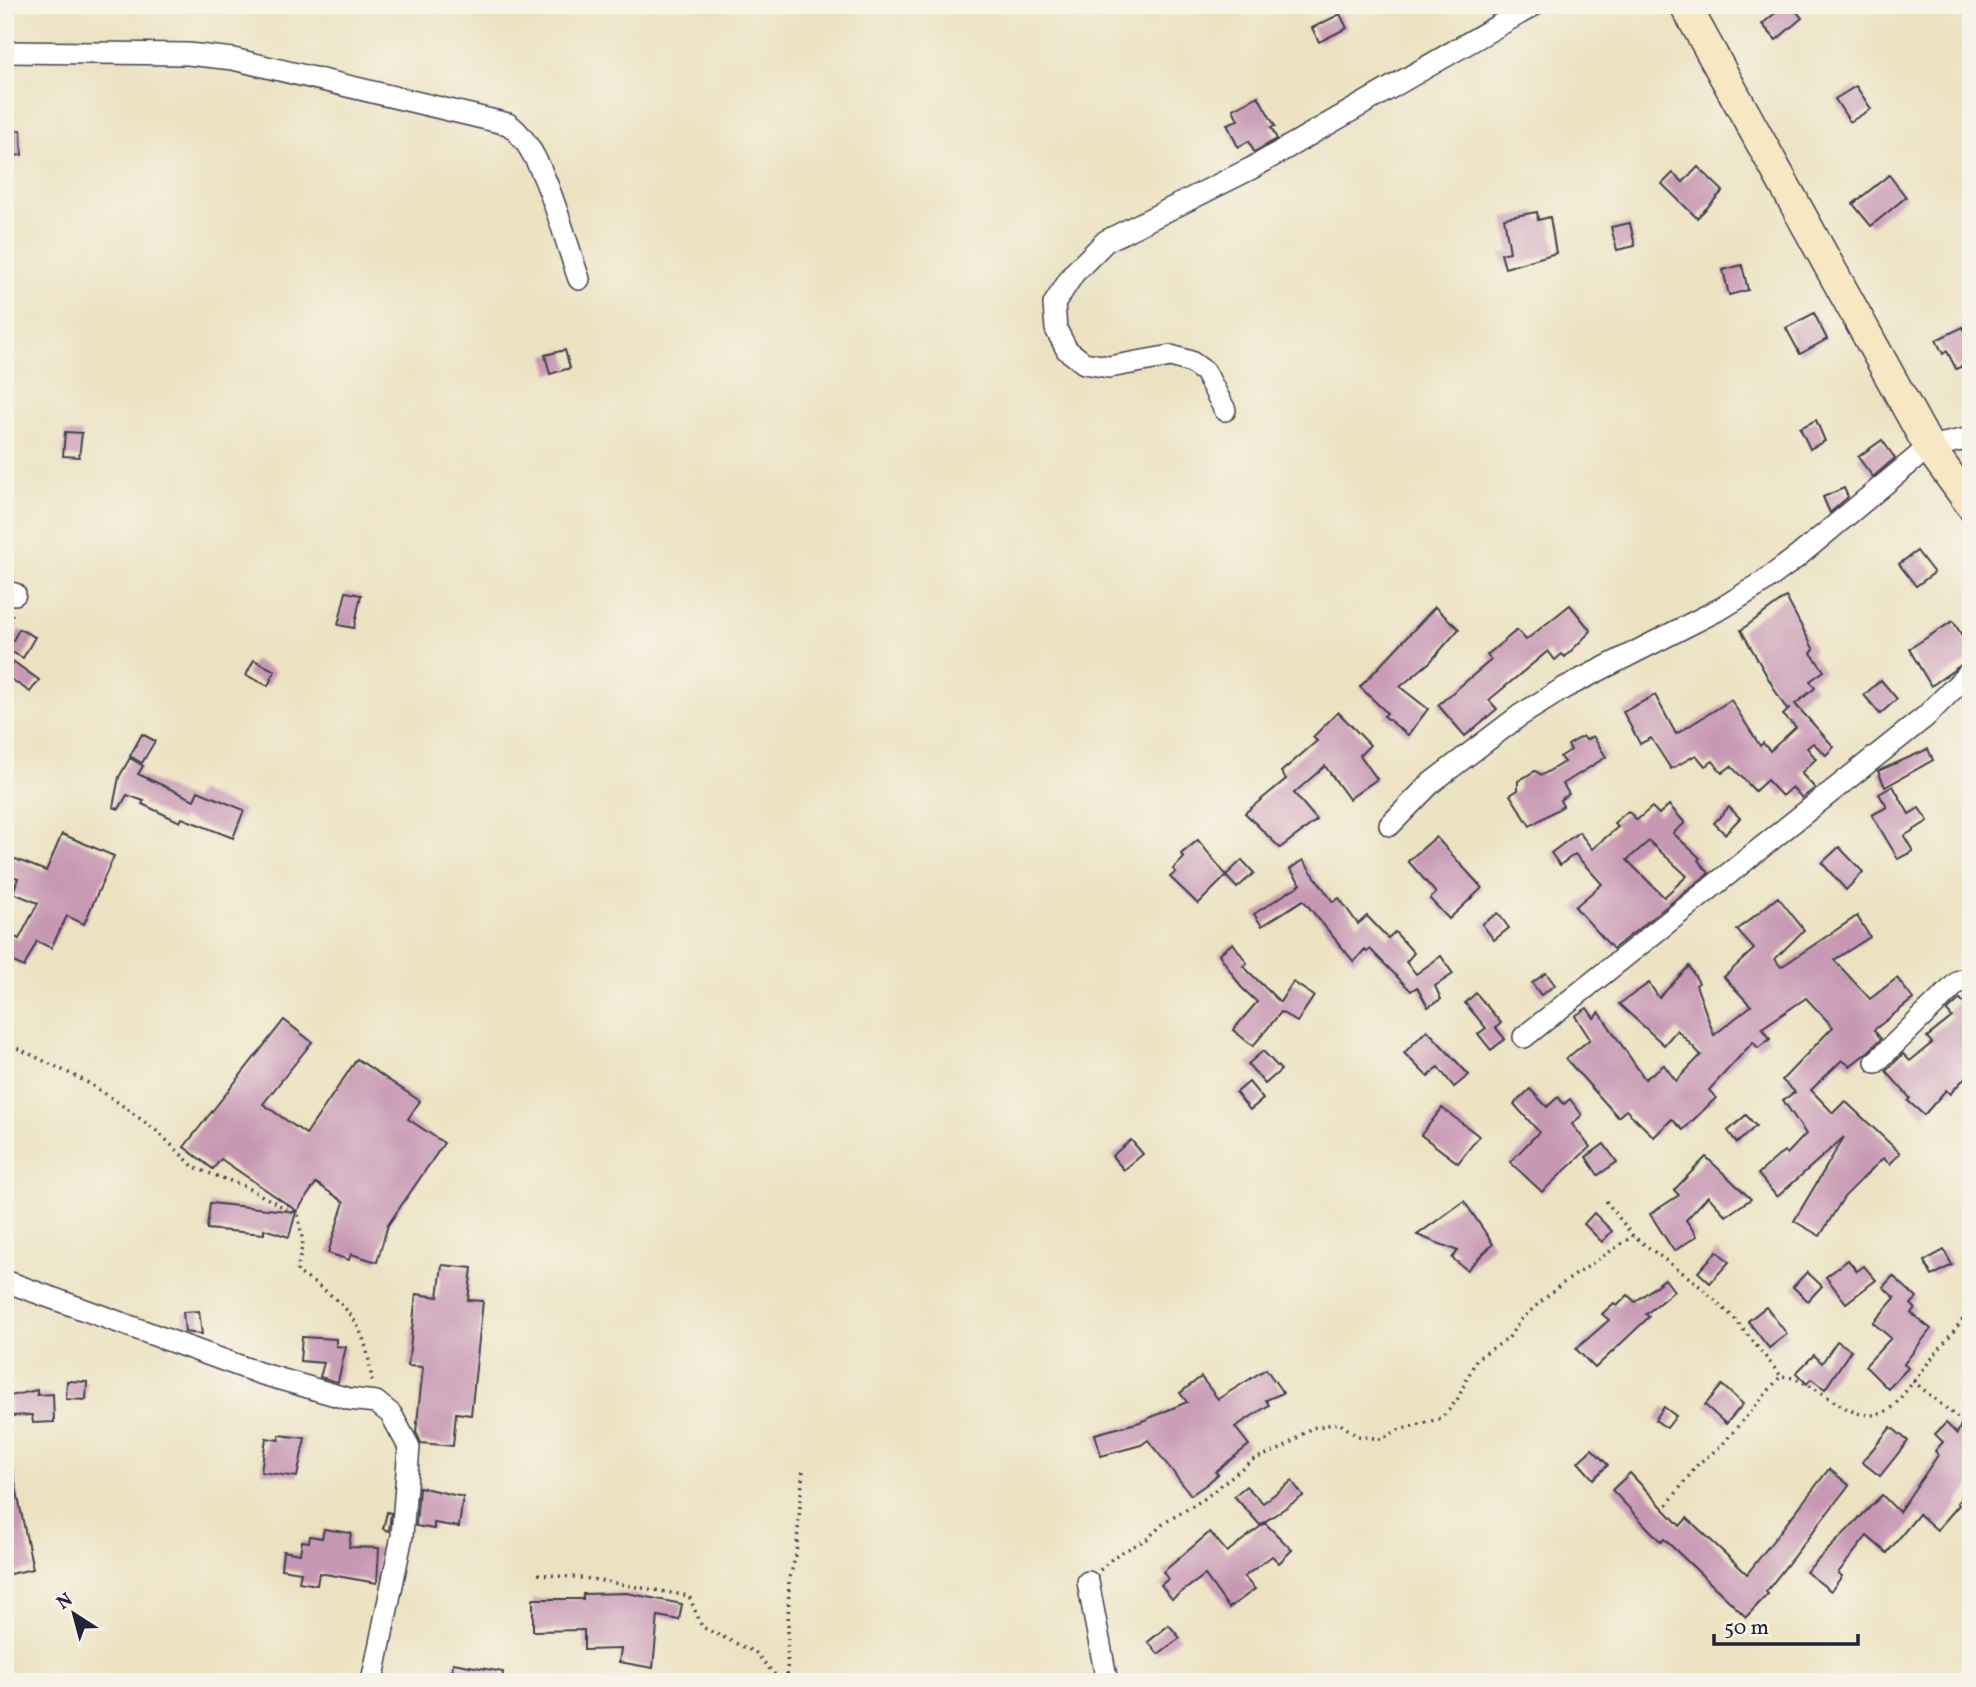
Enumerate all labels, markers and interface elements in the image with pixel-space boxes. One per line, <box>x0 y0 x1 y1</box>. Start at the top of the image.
north arrow <box>38 1578 108 1648</box>
text: N <box>52 1587 79 1616</box>
scale bar <box>1714 1603 1857 1647</box>
text: 50 m <box>1724 1614 1769 1643</box>

